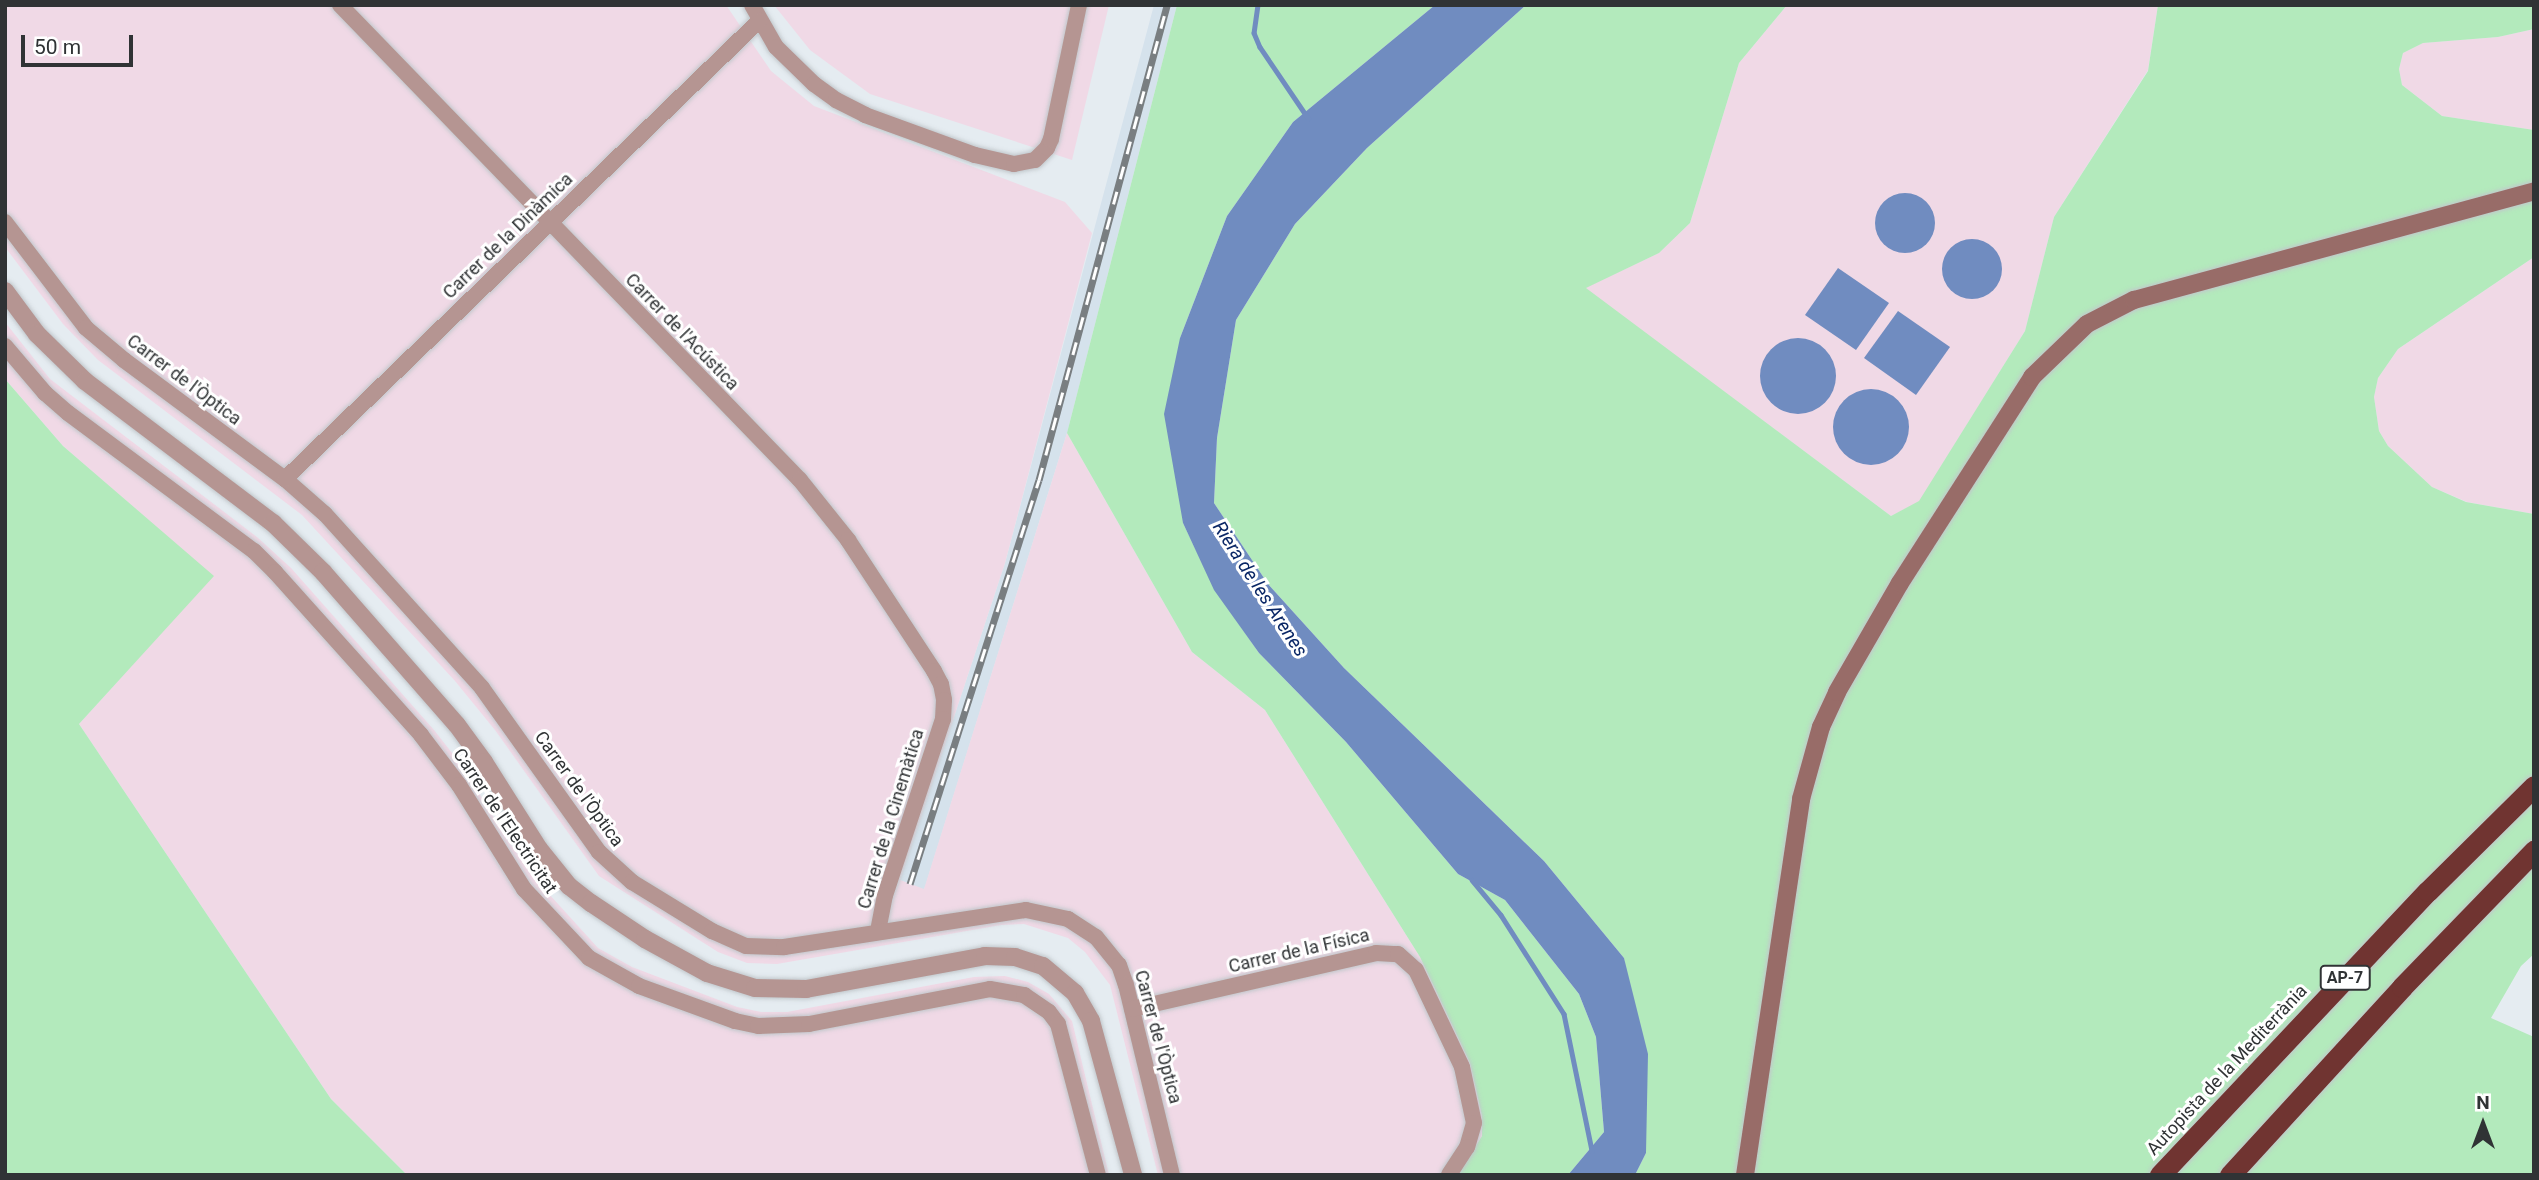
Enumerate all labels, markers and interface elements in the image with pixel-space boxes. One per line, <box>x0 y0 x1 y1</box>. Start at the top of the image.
scale bar <box>24 21 136 65</box>
text: 50 m <box>34 35 81 59</box>
street label: Carrer de la Dinàmica <box>439 169 577 303</box>
street label: Carrer de l'Acústica <box>621 269 743 395</box>
street label: Carrer de l'Òptica <box>123 330 245 430</box>
water label: Riera de les Arenes <box>1208 517 1312 661</box>
street label: Carrer de la Cinemàtica <box>853 726 929 912</box>
street label: Carrer de l'Òptica <box>530 727 628 851</box>
street label: Carrer de l'Electricitat <box>448 744 562 898</box>
street label: Carrer de la Física <box>1227 924 1371 978</box>
road number: AP-7 <box>2319 966 2371 990</box>
street label: Carrer de l'Òptica <box>1130 968 1186 1106</box>
street label: Autopista de la Mediterrània <box>2142 980 2312 1160</box>
north arrow <box>2448 1089 2518 1159</box>
text: N <box>2476 1091 2490 1114</box>

